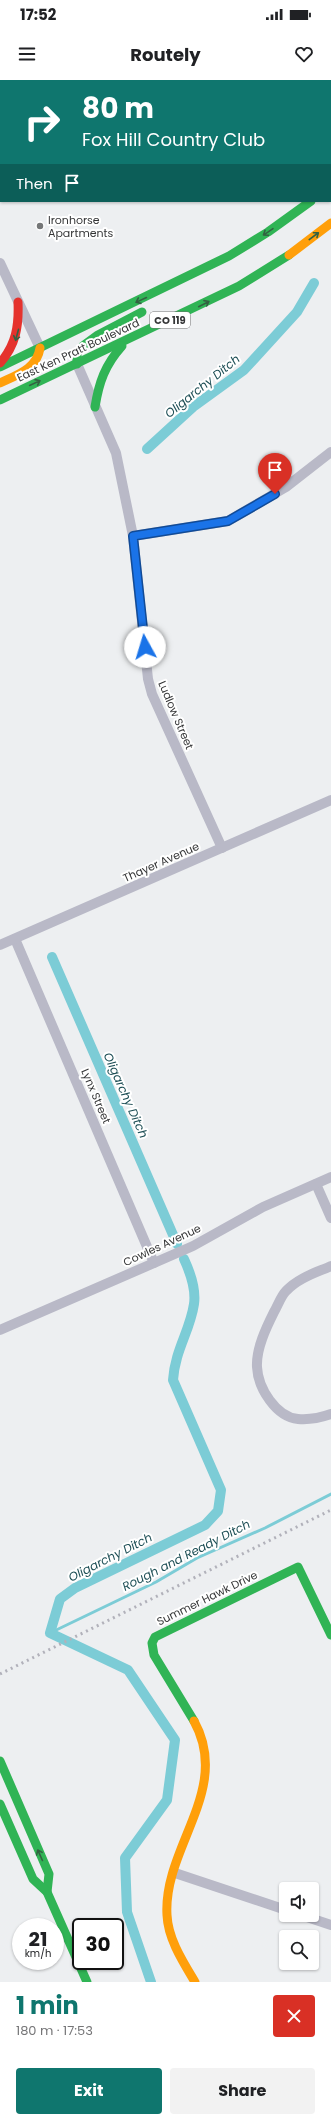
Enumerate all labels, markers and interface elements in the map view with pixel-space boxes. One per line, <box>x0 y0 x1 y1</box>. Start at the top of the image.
text: 17:52 <box>20 4 56 25</box>
text: Routely <box>130 42 201 67</box>
icon: menu <box>16 43 38 65</box>
icon: heart <box>293 43 315 65</box>
text: 80 m <box>82 89 154 128</box>
icon: right <box>16 96 68 148</box>
text: Fox Hill Country Club <box>82 127 265 152</box>
icon: arrive <box>61 172 83 194</box>
text: Then <box>16 173 53 194</box>
place label: Ironhorse Apartments <box>48 212 114 241</box>
marker: Ironhorse Apartments <box>35 221 45 231</box>
one-way arrow <box>263 228 274 236</box>
one-way arrow <box>309 232 320 240</box>
one-way arrow <box>136 297 148 304</box>
one-way arrow <box>197 300 209 307</box>
road number: CO 119 <box>150 312 190 328</box>
street label: East Ken Pratt Boulevard <box>14 315 142 385</box>
one-way arrow <box>13 328 20 341</box>
water label: Oligarchy Ditch <box>161 350 243 422</box>
one-way arrow <box>29 379 41 386</box>
pin <box>258 453 292 494</box>
icon: arrive <box>264 459 286 481</box>
position arrow <box>124 626 166 668</box>
street label: Ludlow Street <box>154 678 198 752</box>
street label: Thayer Avenue <box>120 838 202 886</box>
water label: Oligarchy Ditch <box>100 1049 152 1141</box>
street label: Lynx Street <box>77 1066 115 1126</box>
street label: Cowles Avenue <box>121 1220 204 1270</box>
water label: Rough and Ready Ditch <box>119 1515 253 1595</box>
water label: Oligarchy Ditch <box>65 1529 155 1585</box>
street label: Summer Hawk Drive <box>154 1567 260 1629</box>
one-way arrow <box>36 1849 44 1861</box>
map controls <box>279 1882 319 1970</box>
button: sound <box>279 1882 319 1922</box>
speed limit sign: 30 <box>72 1918 124 1970</box>
text: 21 <box>29 1925 47 1953</box>
button: search <box>279 1930 319 1970</box>
text: km/h <box>25 1946 51 1961</box>
text: 1 min <box>16 1989 79 2022</box>
button: close <box>273 1995 315 2037</box>
text: 180 m · 17:53 <box>16 2021 93 2040</box>
button: Exit <box>16 2068 162 2114</box>
button: Share <box>170 2068 315 2114</box>

